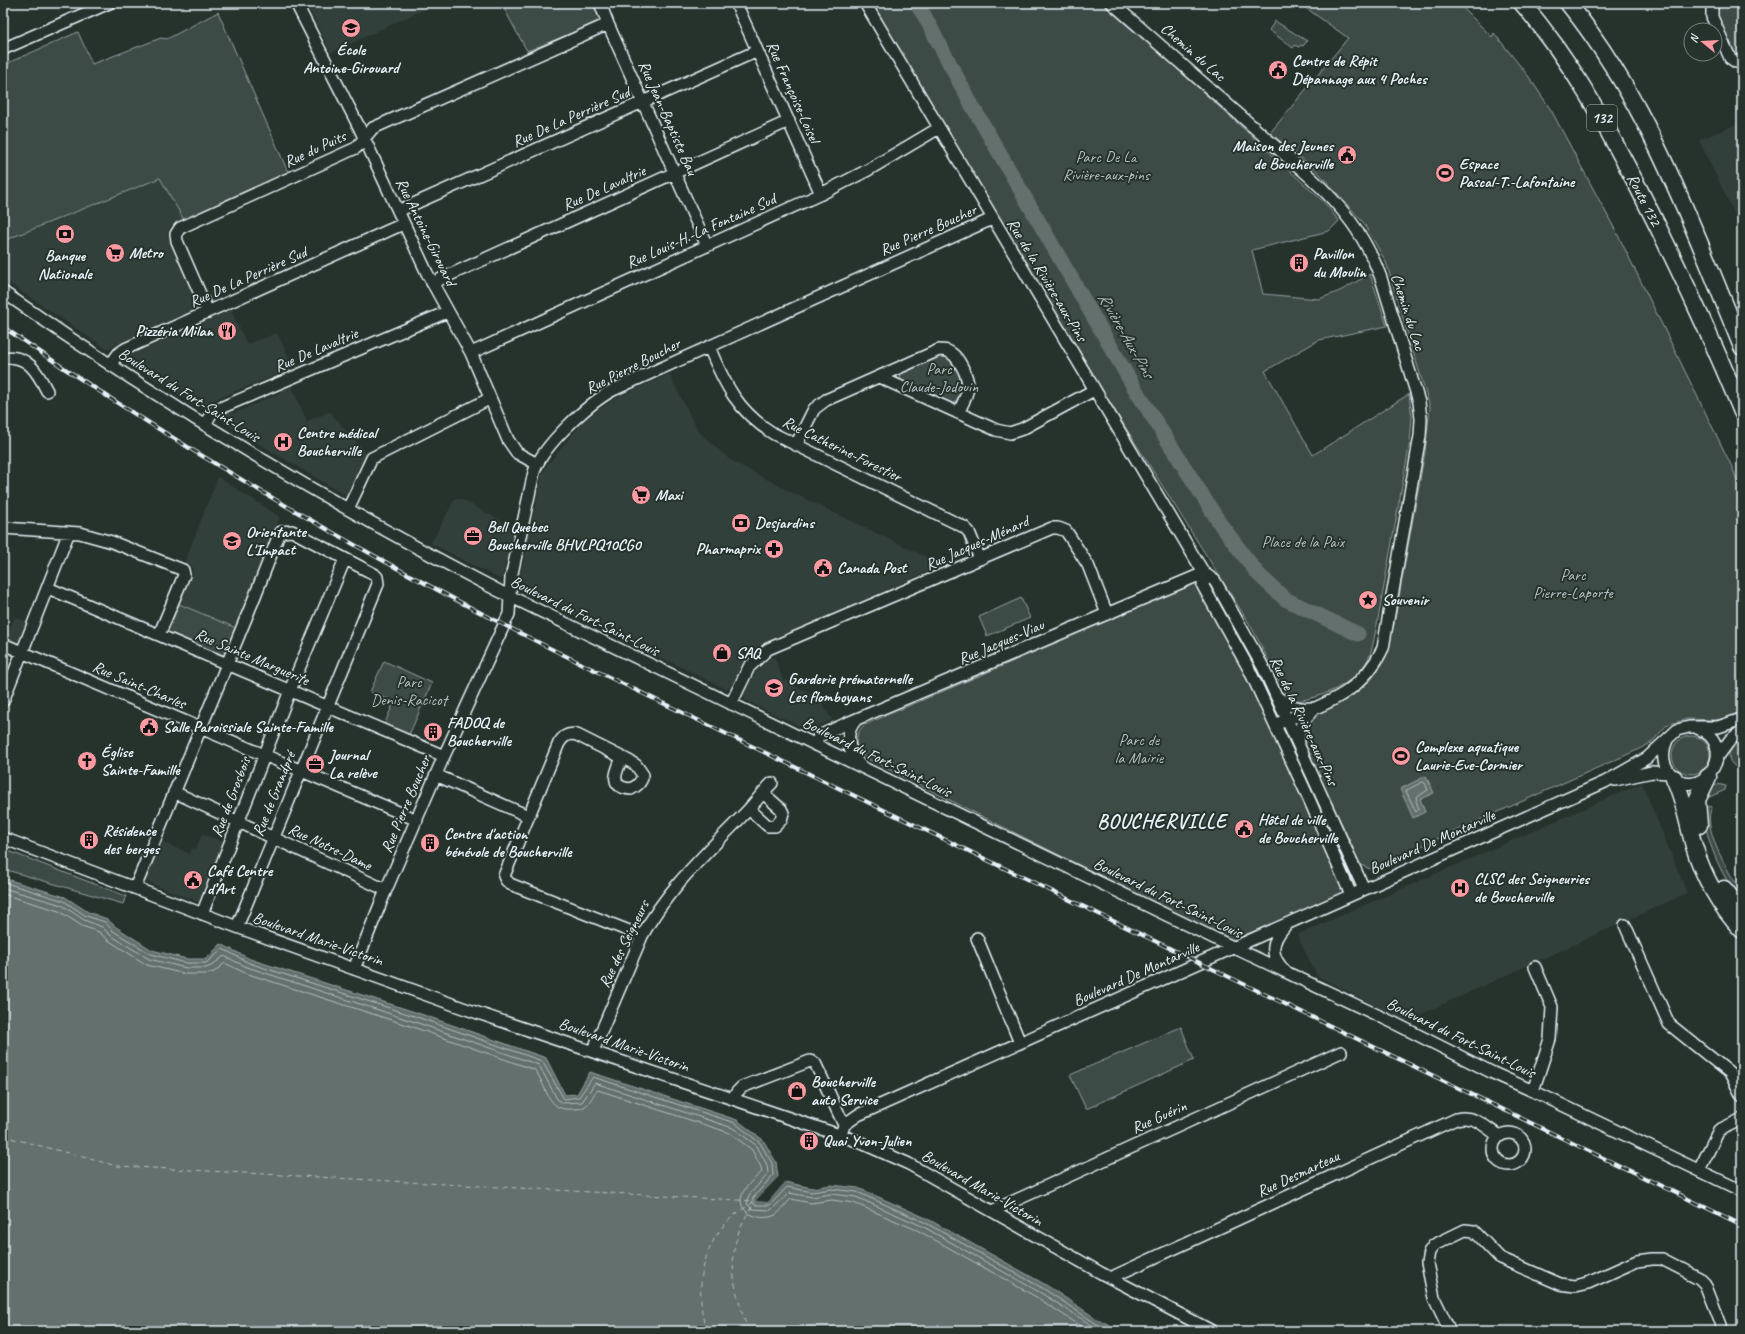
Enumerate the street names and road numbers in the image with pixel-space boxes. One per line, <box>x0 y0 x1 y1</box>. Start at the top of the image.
street label: Chemin du Lac <box>1156 18 1231 87</box>
street label: Rue Françoise-Loisel <box>762 38 826 149</box>
street label: Rue Jean-Baptiste Bau <box>634 58 703 179</box>
street label: Rue De La Perrière Sud <box>509 81 635 152</box>
road number: 132 <box>1587 105 1617 131</box>
street label: Rue du Puits <box>281 125 350 172</box>
street label: Rue De Lavaltrie <box>559 160 650 215</box>
street label: Route 132 <box>1622 171 1666 231</box>
street label: Rue Antoine-Girouard <box>391 175 462 291</box>
street label: Rue Louis-H.-La Fontaine Sud <box>623 188 781 273</box>
street label: Rue Pierre Boucher <box>877 199 981 260</box>
street label: Rue de la Rivière-aux-Pins <box>1002 215 1092 347</box>
street label: Rue De La Perrière Sud <box>186 241 312 312</box>
street label: Chemin du Lac <box>1386 271 1430 354</box>
street label: Rue De Lavaltrie <box>271 323 362 377</box>
street label: Rue Pierre Boucher <box>582 333 685 398</box>
street label: Boulevard du Fort-Saint-Louis <box>115 343 265 447</box>
street label: Rue Catherine-Forestier <box>779 412 907 487</box>
street label: Rue Jacques-Ménard <box>922 510 1034 575</box>
street label: Boulevard du Fort-Saint-Louis <box>507 571 664 661</box>
street label: Rue Jacques-Viau <box>955 615 1048 669</box>
street label: Rue Sainte Marguerite <box>192 624 314 691</box>
street label: Rue de la Rivière-aux-Pins <box>1265 653 1343 790</box>
street label: Rue Saint-Charles <box>89 656 190 714</box>
street label: Boulevard du Fort-Saint-Louis <box>799 712 956 802</box>
street label: Rue de Grandpré <box>248 746 301 839</box>
street label: Rue Pierre Boucher <box>377 751 436 856</box>
street label: Rue de Grosbois <box>207 753 256 840</box>
street label: Boulevard De Montarville <box>1366 805 1500 879</box>
street label: Rue Notre-Dame <box>285 819 376 876</box>
street label: Boulevard du Fort-Saint-Louis <box>1090 853 1247 943</box>
street label: Rue des Seigneurs <box>594 896 654 991</box>
street label: Boulevard Marie-Victorin <box>250 907 387 971</box>
street label: Boulevard De Montarville <box>1070 937 1204 1011</box>
street label: Boulevard du Fort-Saint-Louis <box>1383 993 1540 1083</box>
street label: Boulevard Marie-Victorin <box>556 1013 693 1077</box>
street label: Rue Guérin <box>1128 1096 1190 1138</box>
street label: Boulevard Marie-Victorin <box>918 1145 1047 1231</box>
street label: Rue Desmarteau <box>1254 1146 1343 1202</box>

